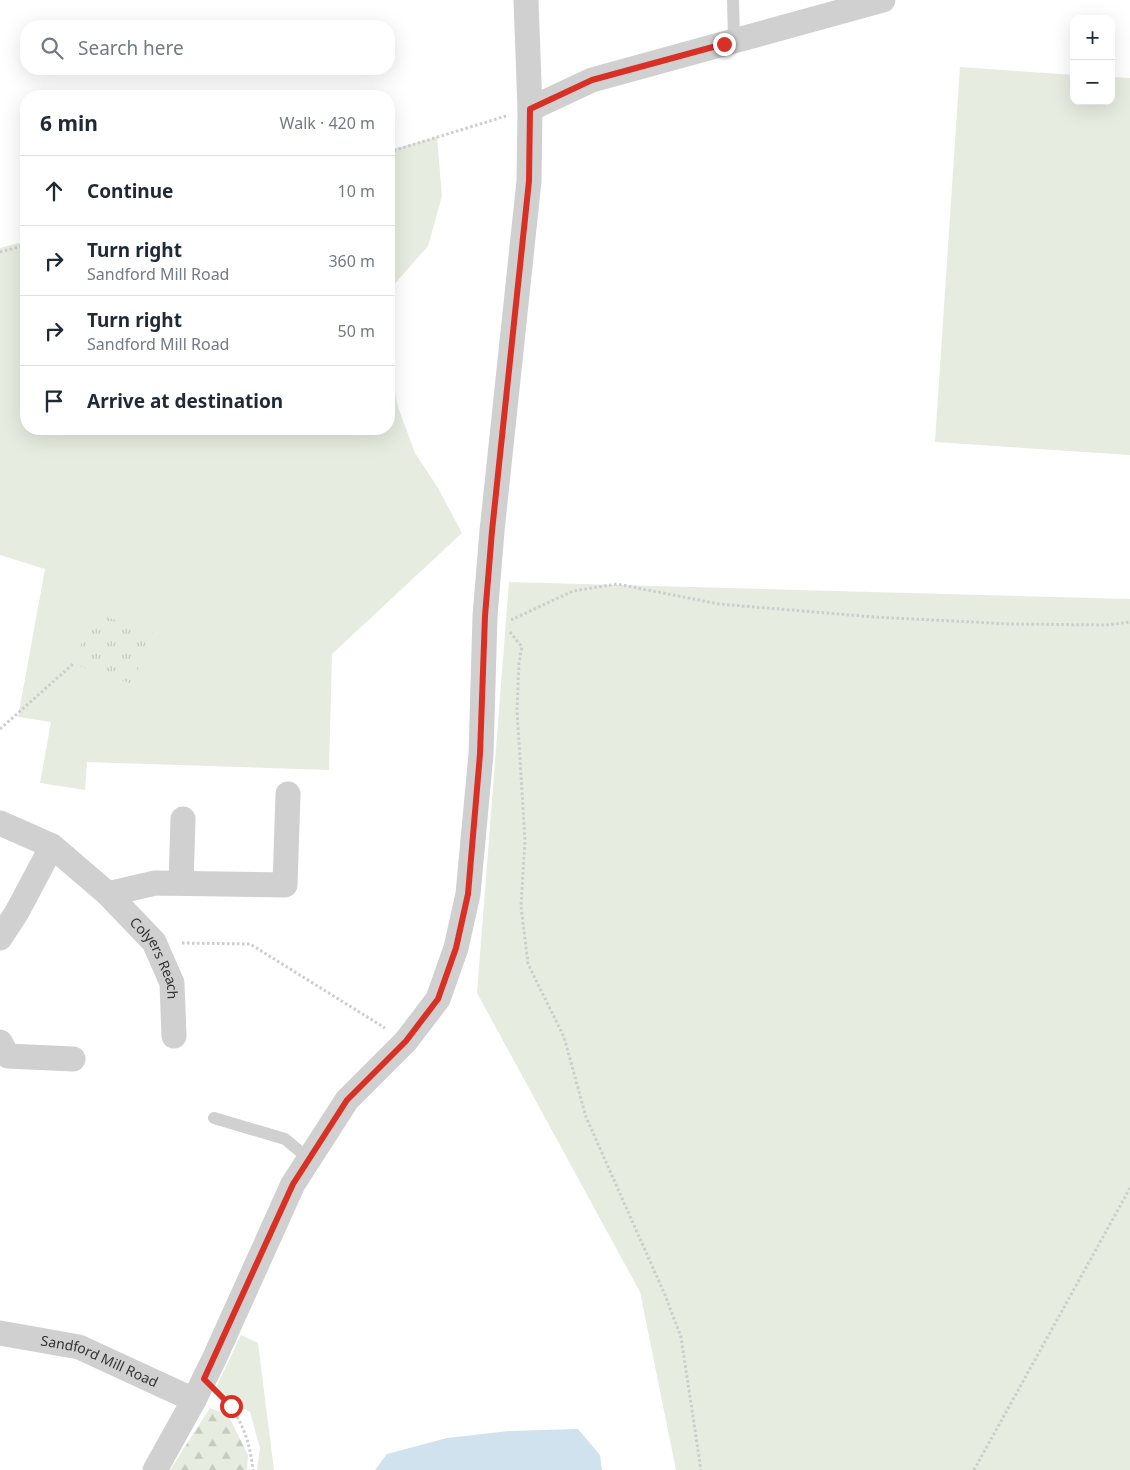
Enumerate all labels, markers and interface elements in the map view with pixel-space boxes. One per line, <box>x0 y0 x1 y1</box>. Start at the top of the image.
map controls <box>1070 15 1115 105</box>
button: + <box>1070 15 1115 60</box>
search box <box>20 20 395 75</box>
route end <box>713 33 736 56</box>
icon: search <box>38 34 66 62</box>
text: Search here <box>78 35 184 61</box>
button: − <box>1070 60 1115 105</box>
text: 6 min <box>40 109 98 137</box>
text: Walk · 420 m <box>280 112 375 134</box>
icon: ahead <box>40 177 68 205</box>
text: Continue <box>87 178 173 204</box>
text: 10 m <box>338 180 375 202</box>
text: Turn right <box>87 237 182 263</box>
icon: right <box>40 247 68 275</box>
text: 360 m <box>328 250 375 272</box>
text: Sandford Mill Road <box>87 263 229 285</box>
text: Turn right <box>87 307 182 333</box>
icon: right <box>40 317 68 345</box>
text: 50 m <box>338 320 375 342</box>
text: Sandford Mill Road <box>87 333 229 355</box>
icon: arrive <box>40 387 68 415</box>
text: Arrive at destination <box>87 388 283 414</box>
street label: Colyers Reach <box>126 913 183 999</box>
street label: Sandford Mill Road <box>39 1330 161 1391</box>
route start <box>220 1395 243 1418</box>

